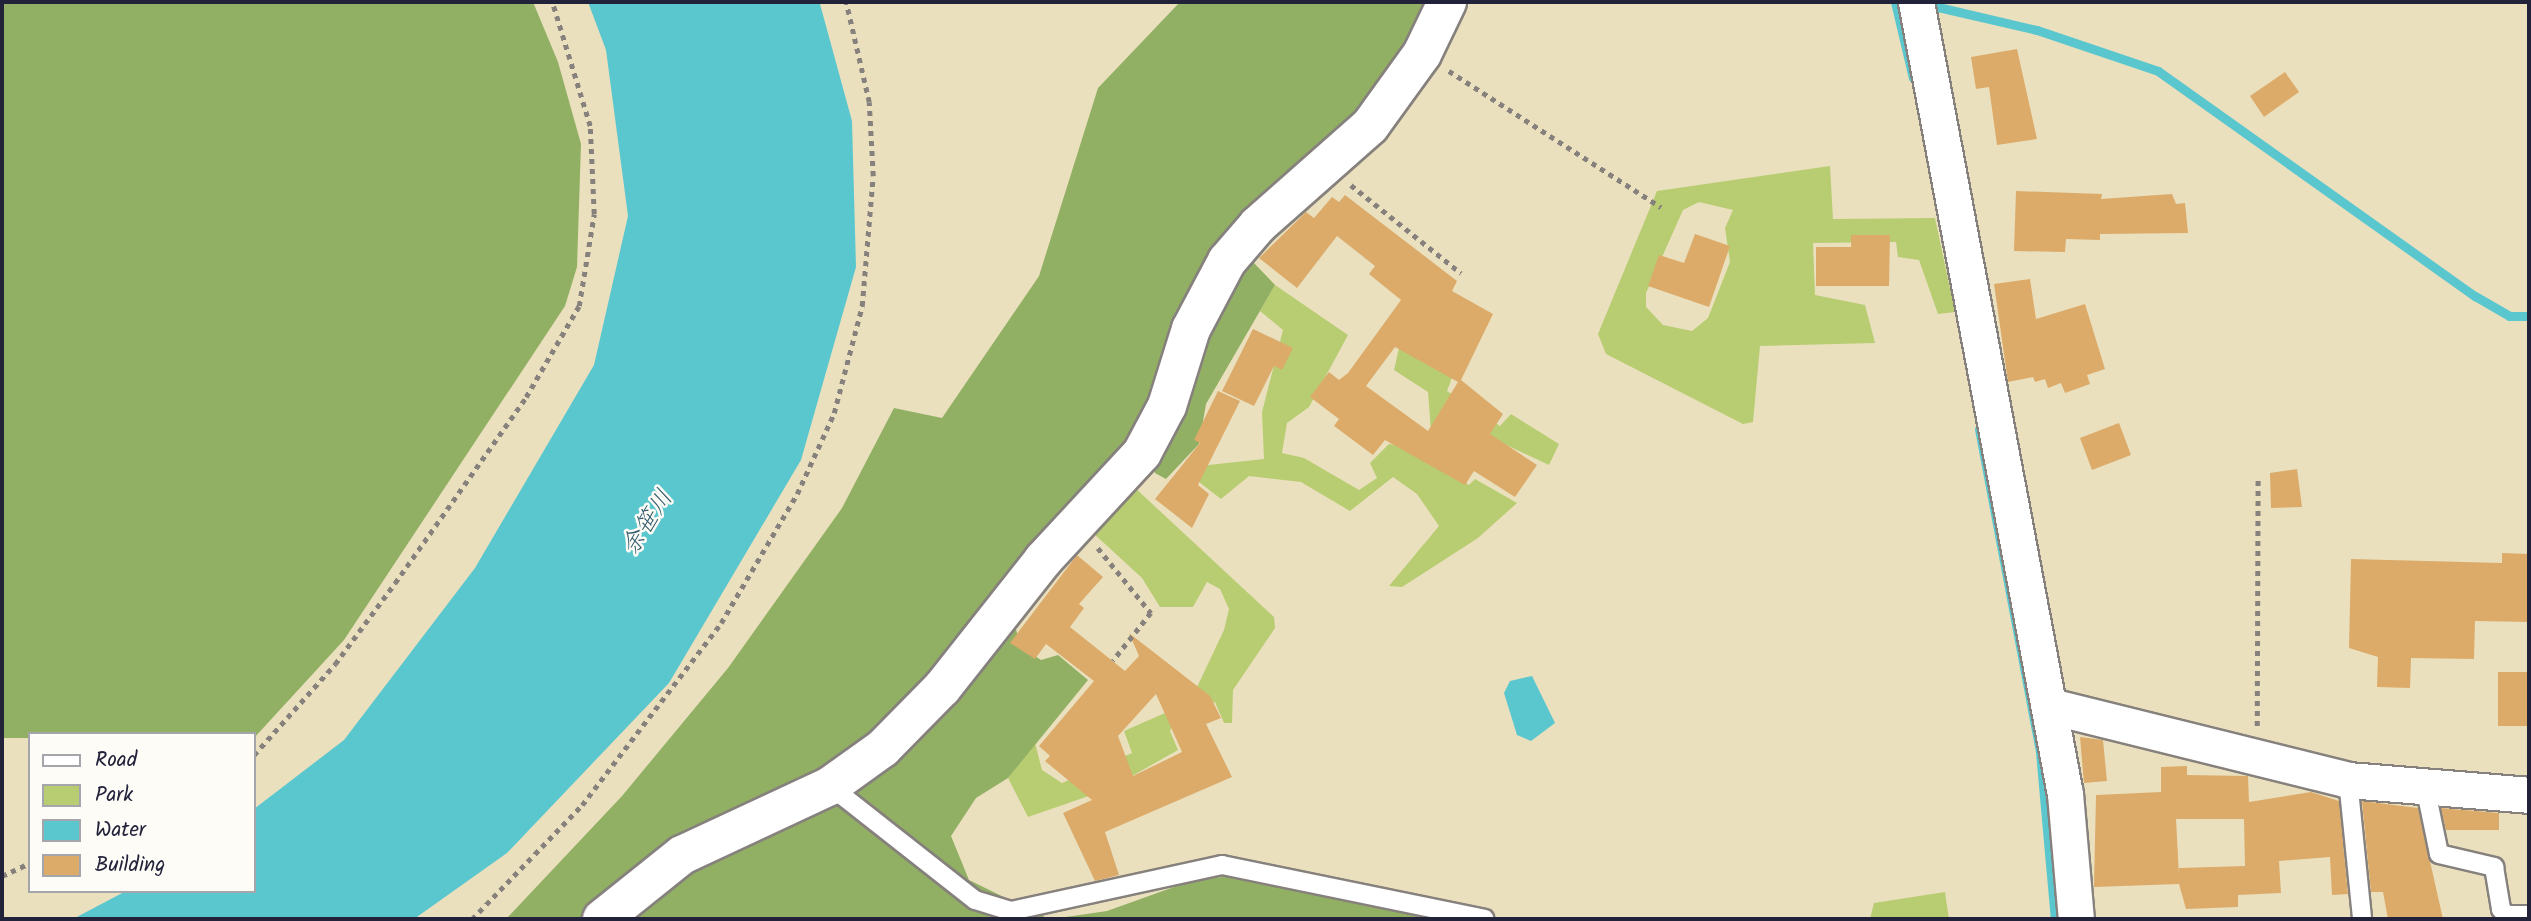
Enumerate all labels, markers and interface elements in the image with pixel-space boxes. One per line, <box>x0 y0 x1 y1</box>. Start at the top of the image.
water label: 余笹川 <box>616 485 680 561</box>
legend <box>28 732 256 893</box>
text: Road <box>95 744 137 777</box>
text: Park <box>95 779 133 812</box>
text: Water <box>95 814 146 847</box>
text: Building <box>95 849 165 882</box>

